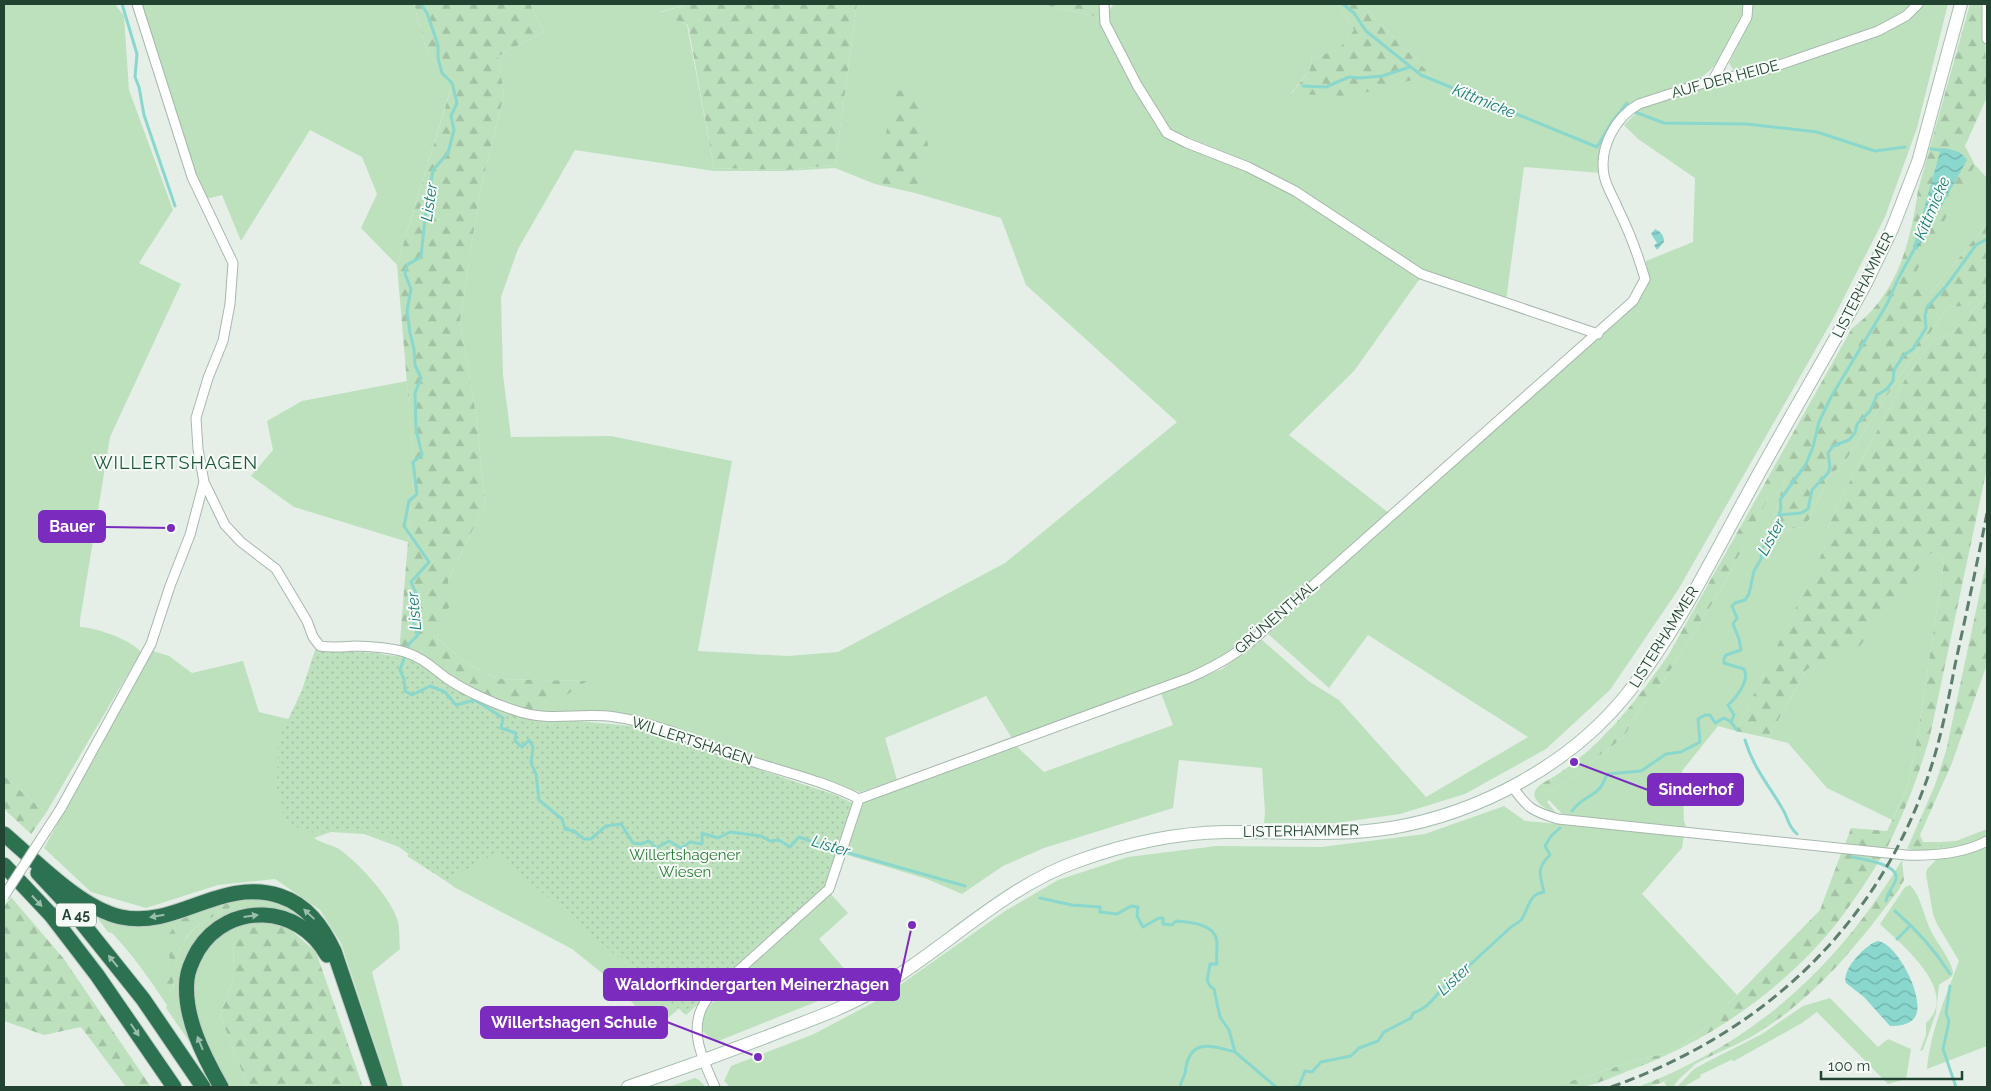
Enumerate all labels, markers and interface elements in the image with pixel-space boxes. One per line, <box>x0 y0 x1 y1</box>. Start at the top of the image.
street label: AUF DER HEIDE <box>1669 56 1781 102</box>
water label: Kittmicke <box>1450 80 1519 122</box>
water label: Kittmicke <box>1910 173 1954 242</box>
water label: Lister <box>417 181 441 223</box>
street label: LISTERHAMMER <box>1829 229 1897 341</box>
district label: WILLERTSHAGEN <box>94 452 258 473</box>
callout: Bauer <box>39 511 105 542</box>
water label: Lister <box>1753 515 1789 559</box>
text: Bauer <box>49 517 95 536</box>
street label: GRÜNENTHAL <box>1230 575 1321 658</box>
street label: LISTERHAMMER <box>1626 583 1702 691</box>
water label: Lister <box>403 590 425 631</box>
street label: WILLERTSHAGEN <box>629 713 755 769</box>
callout: Sinderhof <box>1648 774 1743 805</box>
text: Sinderhof <box>1659 780 1734 799</box>
street label: LISTERHAMMER <box>1243 821 1359 841</box>
water label: Lister <box>810 831 853 861</box>
park label: Willertshagener Wiesen <box>629 846 741 881</box>
one-way arrow <box>31 894 43 906</box>
road number: A 45 <box>56 904 96 926</box>
one-way arrow <box>304 908 316 920</box>
one-way arrow <box>243 912 259 920</box>
one-way arrow <box>148 913 164 921</box>
one-way arrow <box>107 954 118 967</box>
water label: Lister <box>1433 958 1475 999</box>
callout: Waldorfkindergarten Meinerzhagen <box>604 969 899 1000</box>
text: Waldorfkindergarten Meinerzhagen <box>615 975 889 994</box>
callout: Willertshagen Schule <box>481 1007 667 1038</box>
text: Willertshagen Schule <box>491 1013 657 1032</box>
one-way arrow <box>130 1023 140 1037</box>
one-way arrow <box>196 1035 204 1050</box>
scale bar <box>1821 1048 1962 1080</box>
text: 100 m <box>1828 1057 1870 1075</box>

